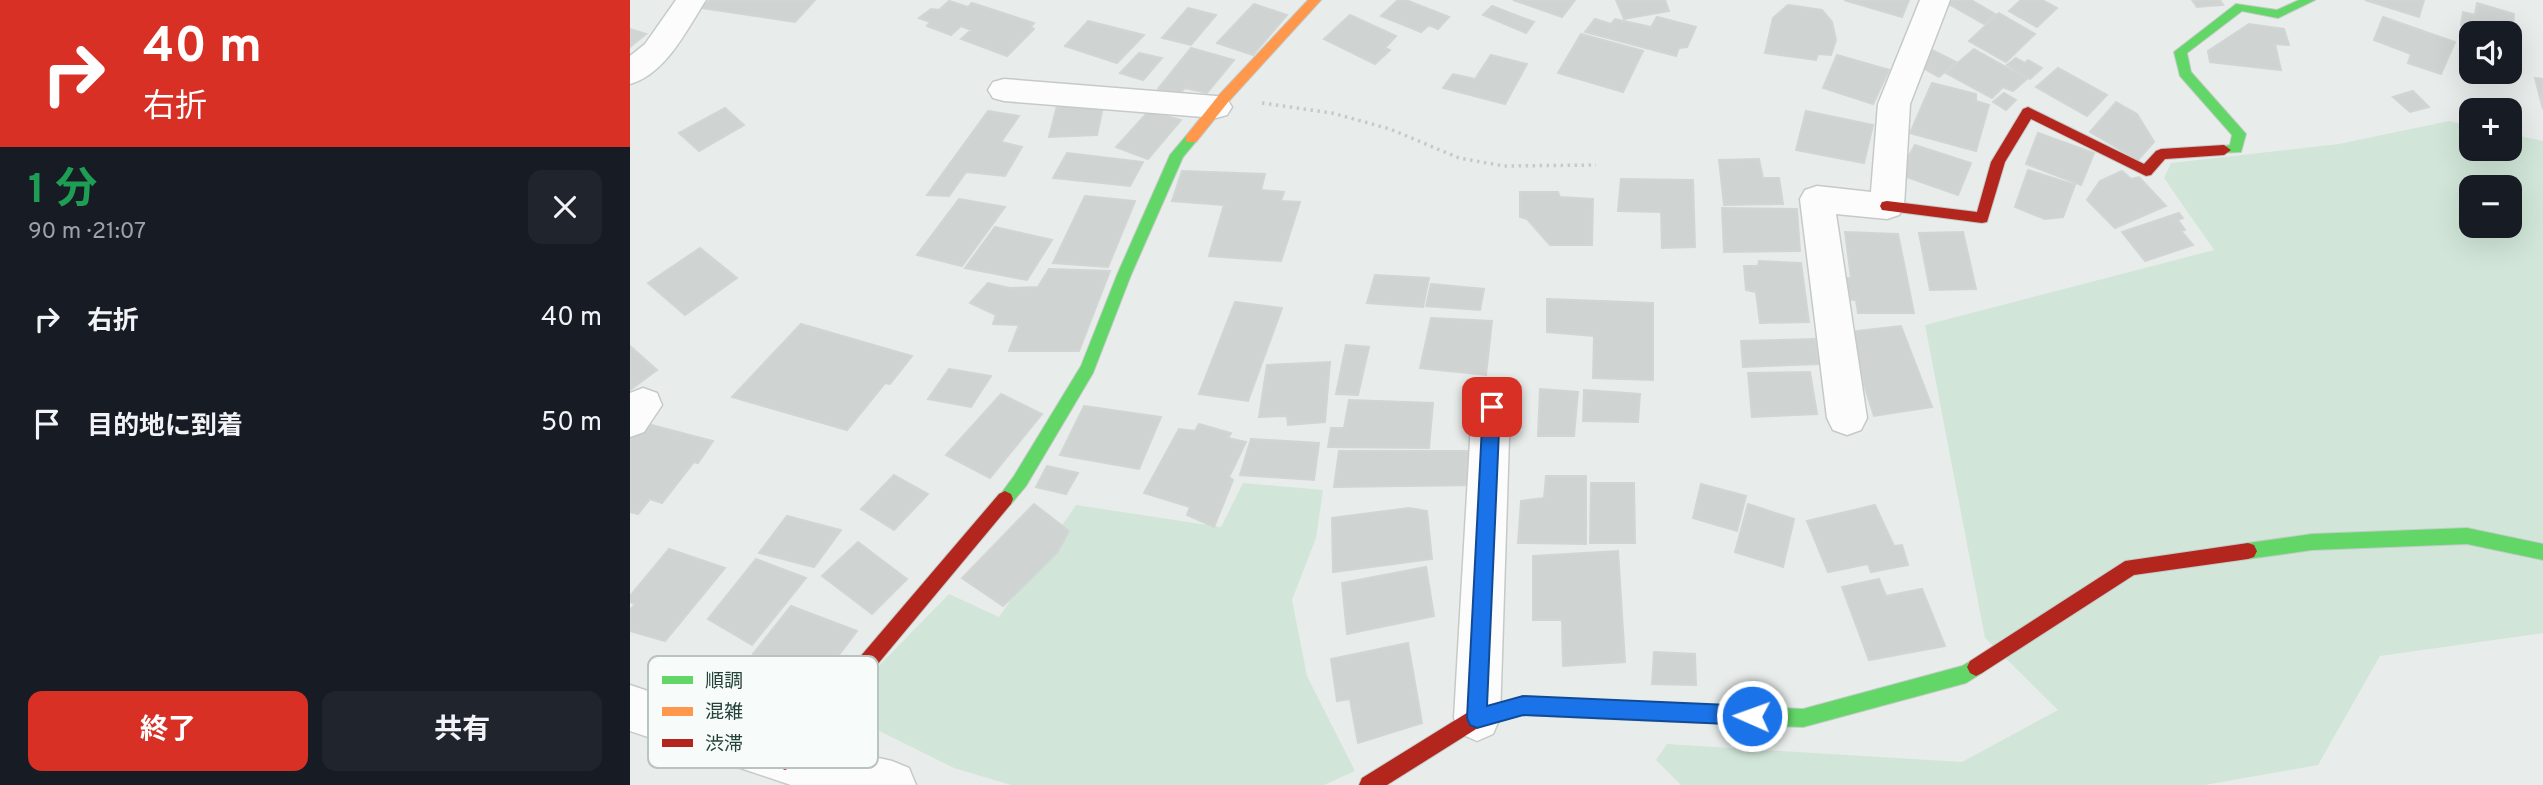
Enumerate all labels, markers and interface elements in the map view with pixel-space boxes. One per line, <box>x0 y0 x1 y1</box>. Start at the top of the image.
text: 40 m <box>143 18 262 80</box>
map controls <box>2459 21 2522 238</box>
button: sound <box>2459 21 2522 84</box>
icon: right <box>28 28 119 119</box>
text: 右折 <box>143 88 207 128</box>
button: + <box>2459 98 2522 161</box>
text: 1 分 <box>28 165 97 218</box>
button: close <box>528 170 602 244</box>
button: − <box>2459 175 2522 238</box>
text: 90 m · 21:07 <box>28 218 146 247</box>
icon: right <box>28 300 66 338</box>
text: 40 m <box>541 302 602 335</box>
text: 右折 <box>87 306 139 339</box>
pin <box>1462 377 1522 437</box>
icon: arrive <box>1473 388 1511 426</box>
icon: arrive <box>28 405 66 443</box>
text: 50 m <box>541 407 602 440</box>
text: 目的地に到着 <box>87 411 243 444</box>
legend <box>648 656 878 768</box>
text: 順調 <box>705 670 743 694</box>
position arrow <box>1715 679 1789 753</box>
button: 終了 <box>28 691 308 771</box>
button: 共有 <box>322 691 602 771</box>
text: 混雑 <box>705 701 743 725</box>
text: 渋滞 <box>705 733 743 757</box>

